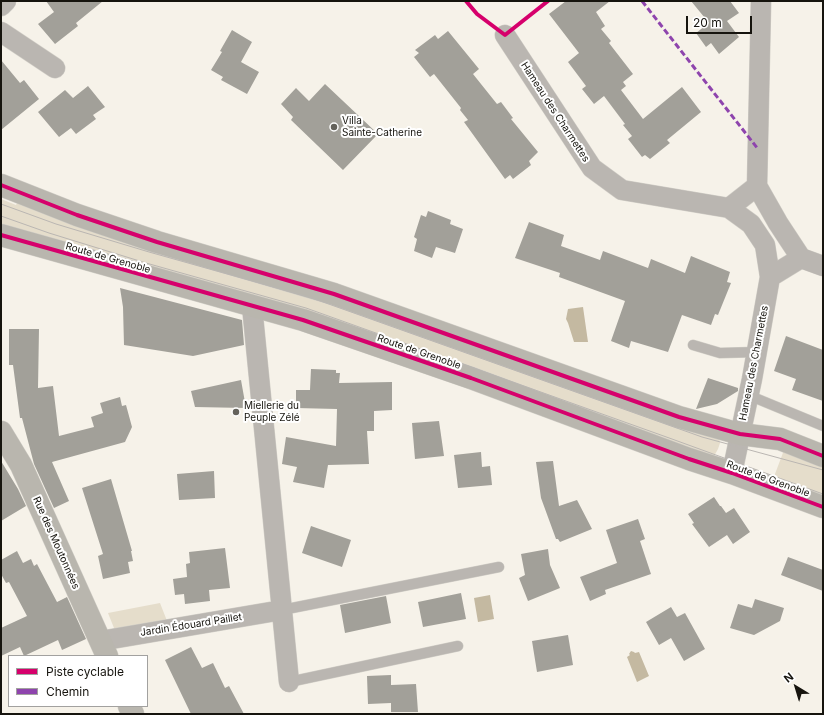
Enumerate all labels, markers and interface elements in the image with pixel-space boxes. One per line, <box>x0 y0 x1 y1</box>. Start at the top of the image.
scale bar <box>688 8 754 34</box>
text: 20 m <box>693 15 722 30</box>
street label: Hameau des Charmettes <box>518 60 592 164</box>
place label: Villa Sainte-Catherine <box>342 115 422 138</box>
marker: Villa Sainte-Catherine <box>329 122 339 132</box>
street label: Route de Grenoble <box>64 240 152 276</box>
street label: Hameau des Charmettes <box>737 305 771 421</box>
street label: Route de Grenoble <box>375 332 463 372</box>
place label: Miellerie du Peuple Zélé <box>244 400 300 424</box>
marker: Miellerie du Peuple Zélé <box>231 407 241 417</box>
street label: Route de Grenoble <box>725 458 811 500</box>
street label: Rue des Moutonnées <box>30 495 82 591</box>
street label: Jardin Édouard Paillet <box>139 611 243 639</box>
legend <box>8 655 148 707</box>
text: Piste cyclable <box>46 664 124 679</box>
north arrow <box>776 667 816 707</box>
text: N <box>781 669 796 686</box>
text: Chemin <box>46 684 89 699</box>

